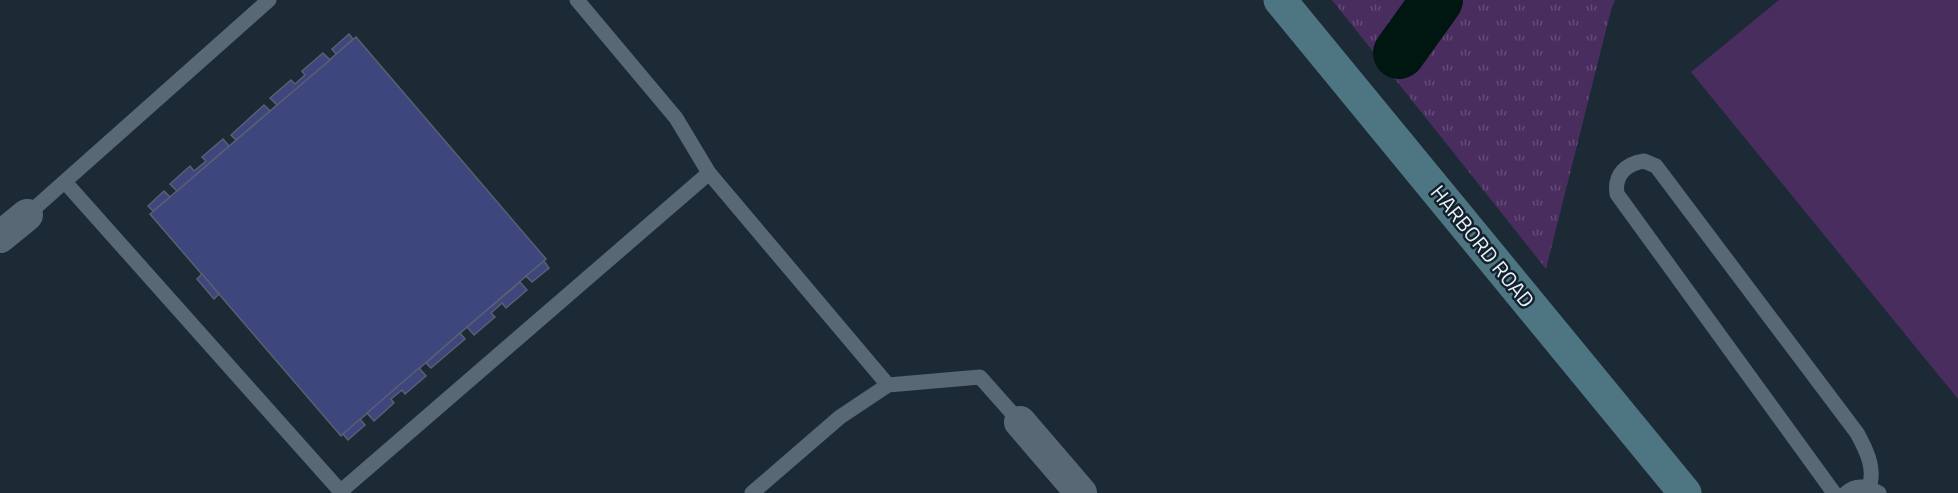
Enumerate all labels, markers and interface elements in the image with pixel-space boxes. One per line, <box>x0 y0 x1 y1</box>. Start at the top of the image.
street label: HARBORD ROAD <box>1423 178 1543 314</box>

